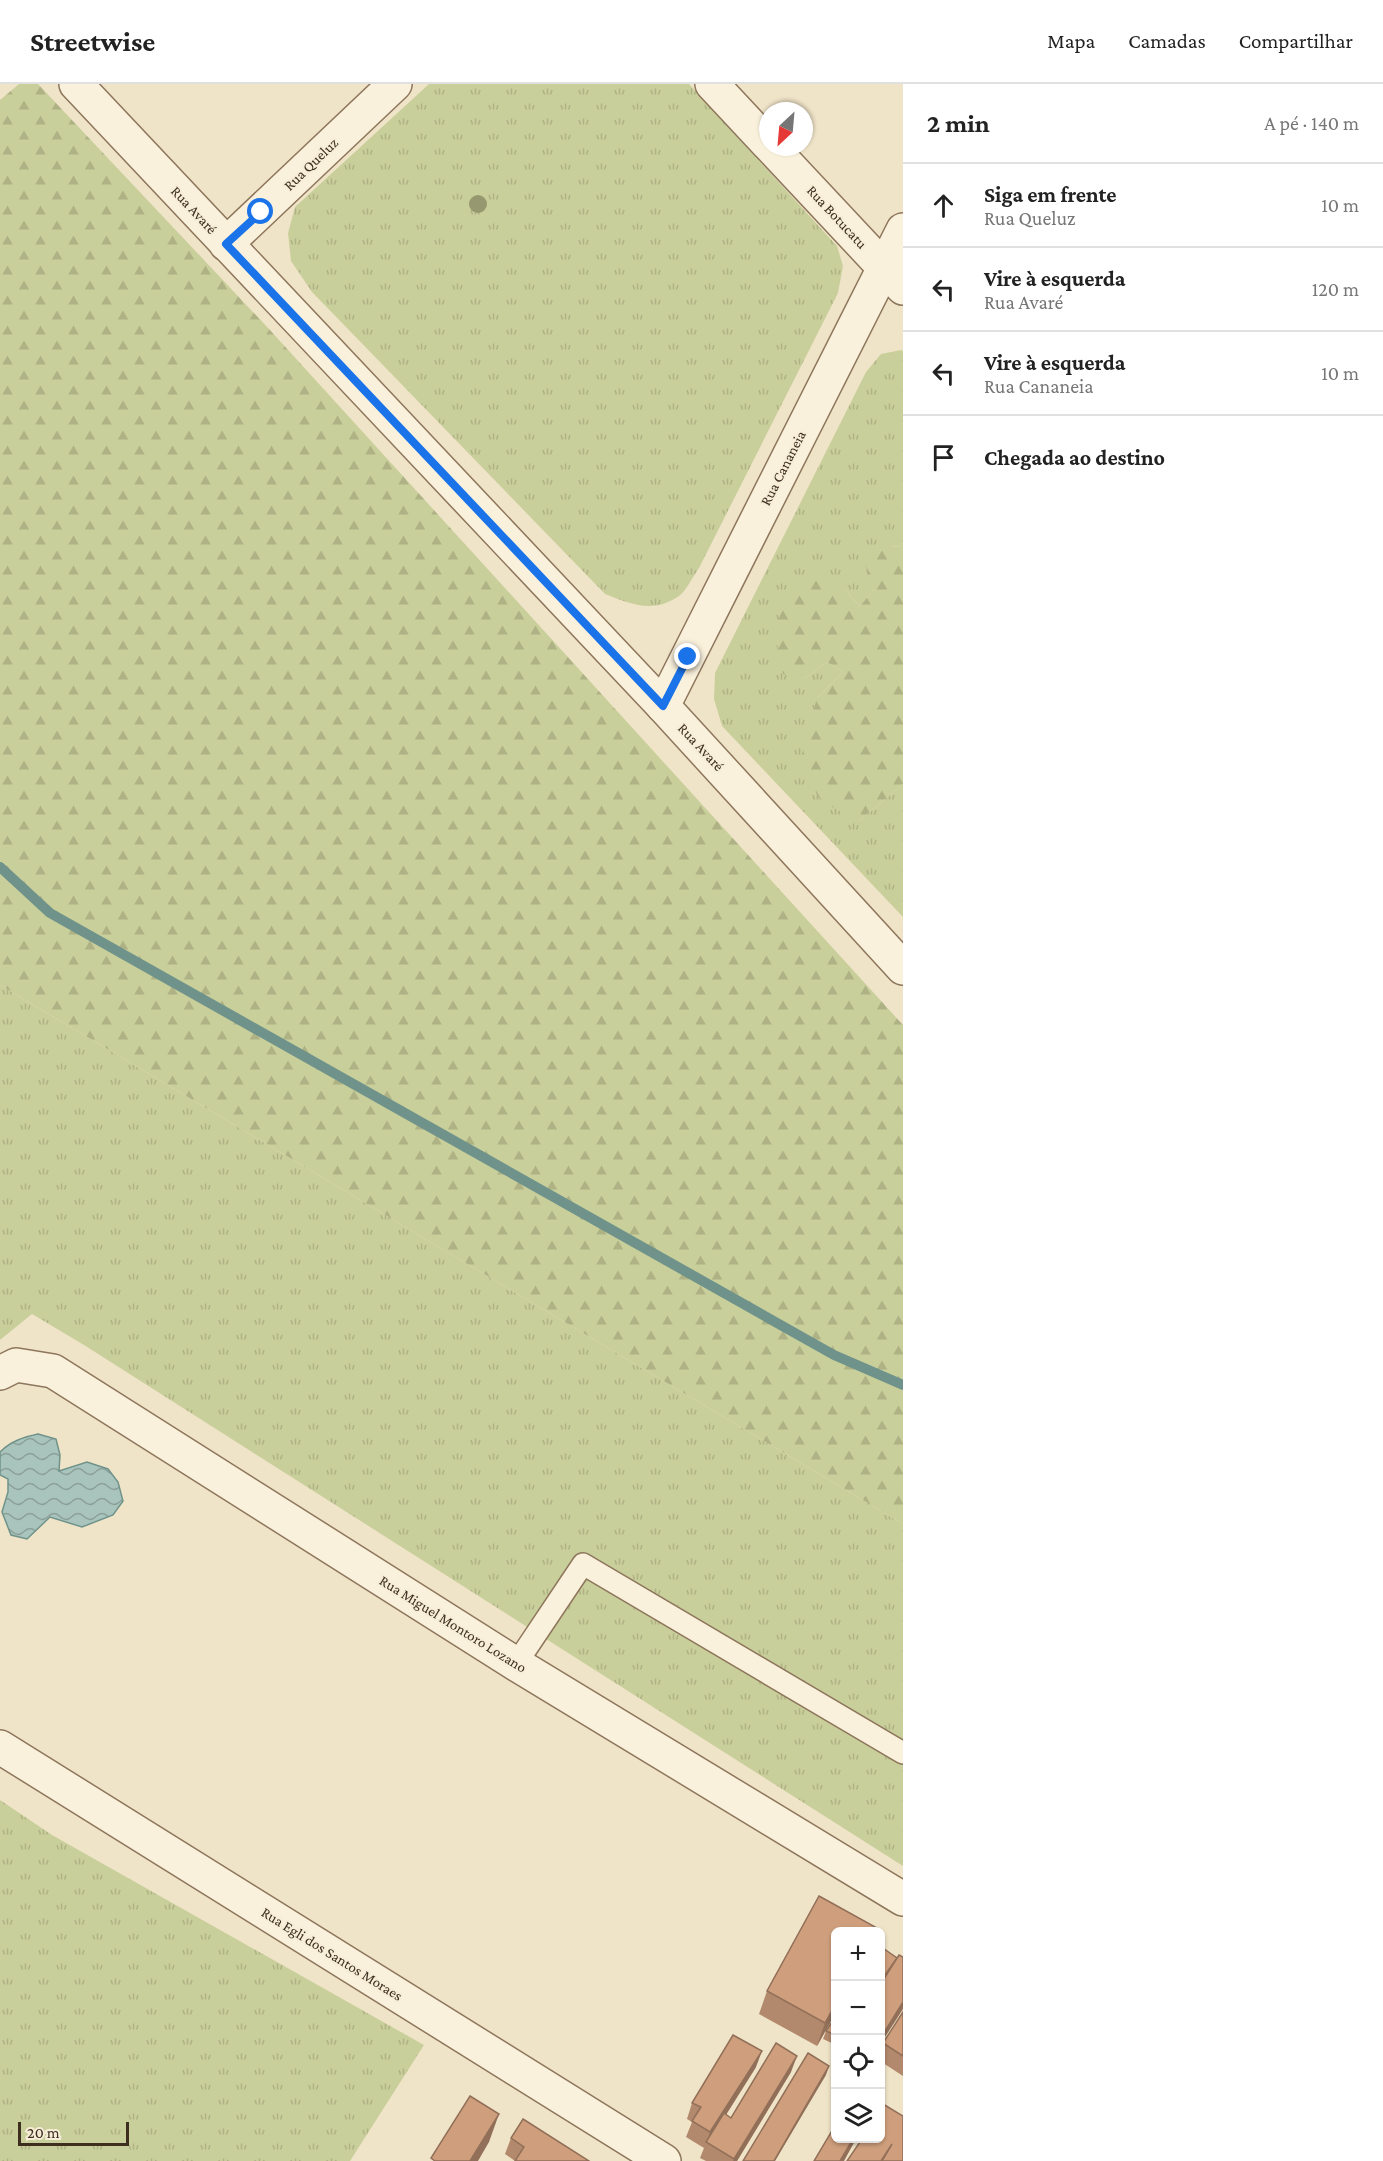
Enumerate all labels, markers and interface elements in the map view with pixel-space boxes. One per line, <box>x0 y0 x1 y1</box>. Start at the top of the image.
text: Streetwise <box>30 26 155 57</box>
text: Mapa <box>1047 29 1095 53</box>
text: Camadas <box>1128 29 1206 53</box>
text: Compartilhar <box>1239 29 1353 53</box>
north arrow <box>759 102 813 156</box>
text: 2 min <box>927 109 990 138</box>
text: A pé · 140 m <box>1264 112 1359 134</box>
street label: Rua Queluz <box>281 134 341 194</box>
street label: Rua Botucatu <box>804 182 870 252</box>
text: Siga em frente <box>984 182 1117 207</box>
street label: Rua Avaré <box>168 183 220 237</box>
icon: ahead <box>927 189 960 222</box>
text: 10 m <box>1321 194 1359 216</box>
route start <box>247 198 273 224</box>
text: Rua Queluz <box>984 207 1076 229</box>
text: Vire à esquerda <box>984 266 1125 291</box>
icon: left <box>927 273 960 306</box>
text: 120 m <box>1312 278 1359 300</box>
text: Rua Avaré <box>984 291 1063 313</box>
text: Vire à esquerda <box>984 350 1125 375</box>
icon: left <box>927 357 960 390</box>
text: 10 m <box>1321 362 1359 384</box>
text: Rua Cananeia <box>984 375 1093 397</box>
street label: Rua Cananeia <box>757 428 809 508</box>
icon: arrive <box>927 441 960 474</box>
text: Chegada ao destino <box>984 445 1165 470</box>
route end <box>674 643 700 669</box>
street label: Rua Avaré <box>675 720 727 774</box>
street label: Rua Miguel Montoro Lozano <box>376 1572 529 1677</box>
street label: Rua Egli dos Santos Moraes <box>258 1904 406 2005</box>
map controls <box>831 1927 885 2143</box>
button: + <box>831 1927 885 1981</box>
button: − <box>831 1981 885 2035</box>
button: locate <box>831 2035 885 2089</box>
button: layers <box>831 2089 885 2143</box>
scale bar <box>18 2119 129 2146</box>
text: 20 m <box>27 2124 60 2141</box>

